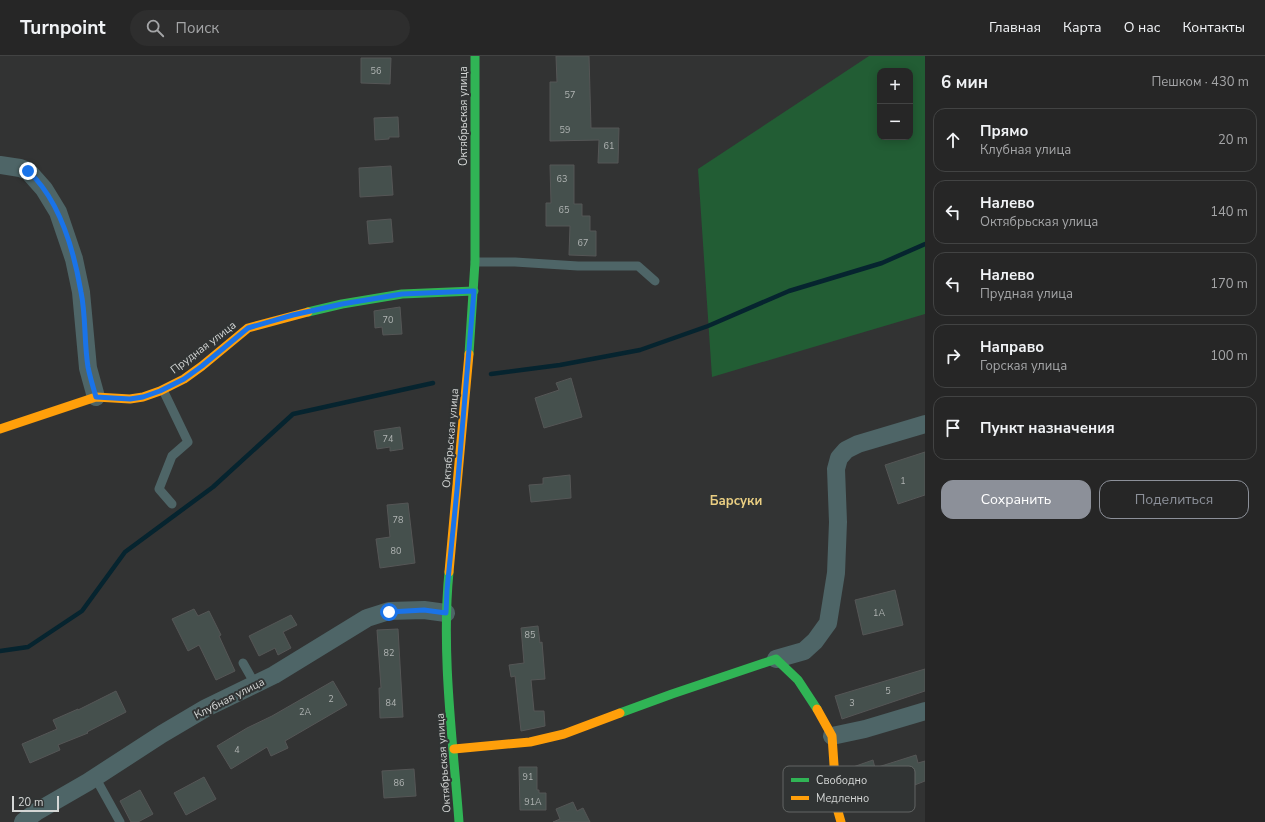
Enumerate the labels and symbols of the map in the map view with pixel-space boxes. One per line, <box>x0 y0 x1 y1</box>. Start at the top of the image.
house number: 56 <box>371 65 381 77</box>
street label: Октябрьская улица <box>456 66 471 166</box>
house number: 57 <box>565 89 575 101</box>
house number: 59 <box>560 124 570 136</box>
house number: 61 <box>604 140 614 152</box>
route end <box>19 162 37 180</box>
house number: 63 <box>557 173 567 185</box>
house number: 65 <box>559 204 569 216</box>
house number: 67 <box>578 237 588 249</box>
house number: 70 <box>383 314 393 326</box>
street label: Прудная улица <box>167 318 239 377</box>
street label: Октябрьская улица <box>439 387 462 489</box>
house number: 74 <box>383 433 394 445</box>
house number: 1 <box>900 475 906 487</box>
district label: Барсуки <box>710 492 762 510</box>
house number: 78 <box>393 514 403 526</box>
house number: 80 <box>391 545 401 557</box>
route start <box>380 603 398 621</box>
house number: 1А <box>873 607 885 619</box>
house number: 85 <box>525 629 535 641</box>
house number: 82 <box>384 647 394 659</box>
street label: Клубная улица <box>191 674 267 723</box>
house number: 5 <box>885 685 891 697</box>
house number: 2 <box>328 693 334 705</box>
house number: 84 <box>386 697 397 709</box>
house number: 3 <box>849 697 855 709</box>
house number: 2А <box>299 706 311 718</box>
street label: Октябрьская улица <box>433 712 454 813</box>
house number: 4 <box>234 744 240 756</box>
legend <box>783 766 915 812</box>
house number: 91 <box>523 771 533 783</box>
text: Свободно <box>816 773 867 788</box>
house number: 86 <box>394 777 404 789</box>
text: Медленно <box>816 791 869 806</box>
scale bar <box>12 794 59 813</box>
house number: 91А <box>524 796 542 808</box>

